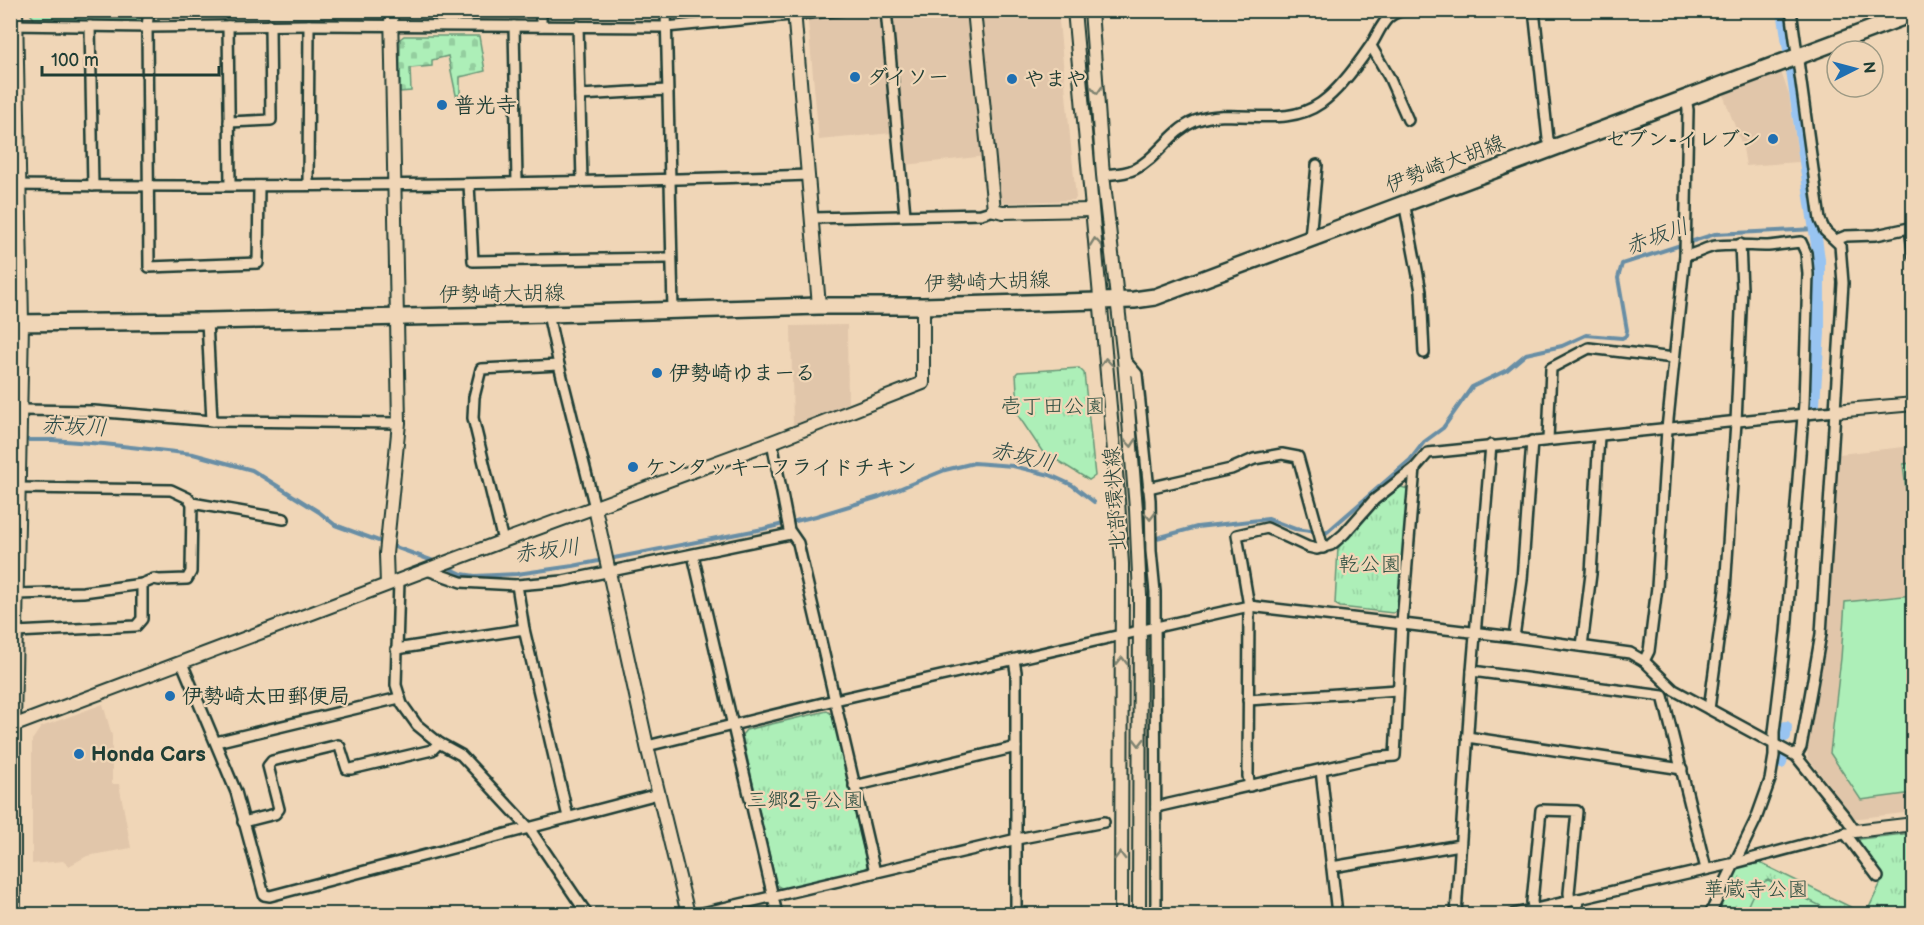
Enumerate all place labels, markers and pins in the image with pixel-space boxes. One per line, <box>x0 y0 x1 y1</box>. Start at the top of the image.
place label: ダイソー <box>867 65 949 90</box>
place label: やまや <box>1024 67 1087 92</box>
marker: ダイソー <box>848 70 862 84</box>
marker: やまや <box>1005 72 1019 86</box>
place label: 普光寺 <box>454 93 517 118</box>
marker: 普光寺 <box>435 98 449 112</box>
place label: セブン-イレブン <box>1605 127 1761 152</box>
marker: セブン-イレブン <box>1766 132 1780 146</box>
place label: 伊勢崎ゆまーる <box>669 361 816 386</box>
marker: 伊勢崎ゆまーる <box>650 366 664 380</box>
place label: ケンタッキーフライドチキン <box>645 455 917 480</box>
marker: ケンタッキーフライドチキン <box>626 460 640 474</box>
place label: 伊勢崎太田郵便局 <box>182 684 350 709</box>
marker: 伊勢崎太田郵便局 <box>163 689 177 703</box>
place label: Honda Cars <box>91 742 206 767</box>
marker: Honda Cars <box>72 747 86 761</box>

